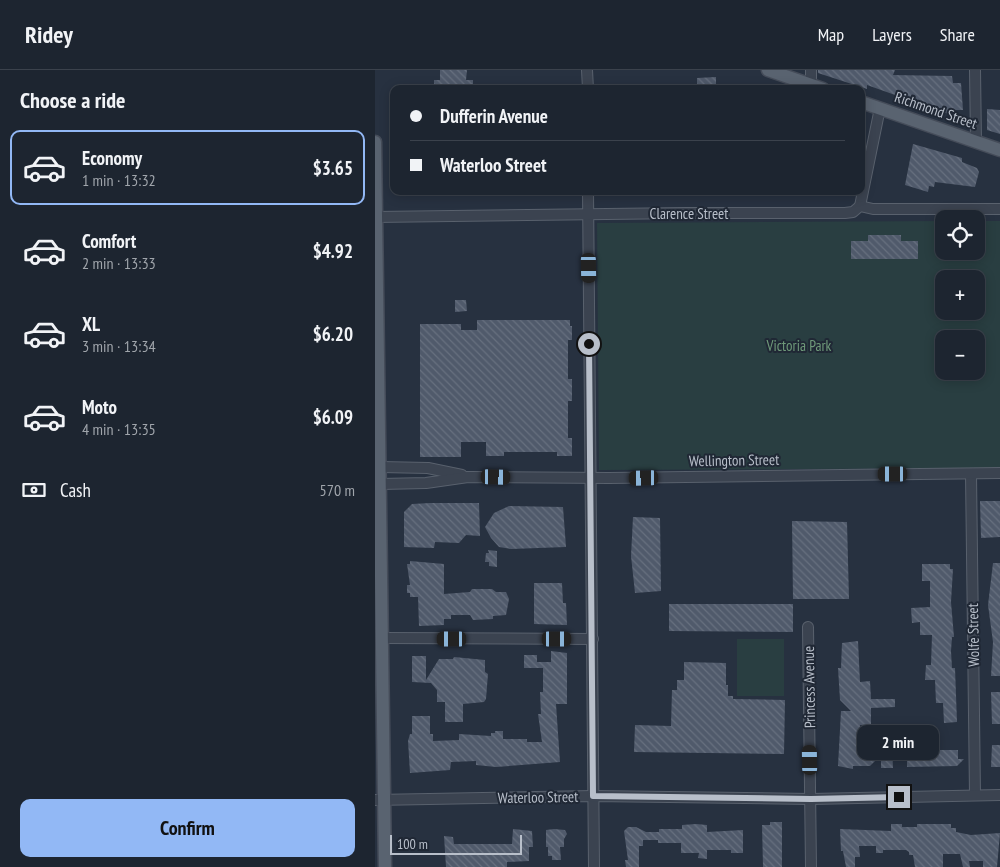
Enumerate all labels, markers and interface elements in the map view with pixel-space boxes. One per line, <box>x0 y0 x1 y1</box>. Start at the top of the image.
text: Ridey <box>25 19 73 50</box>
text: Map <box>818 23 844 46</box>
text: Layers <box>872 23 912 46</box>
text: Share <box>940 23 975 46</box>
text: Choose a ride <box>20 86 125 114</box>
street label: Richmond Street <box>892 87 980 133</box>
text: Dufferin Avenue <box>440 104 548 128</box>
icon: car <box>22 145 67 190</box>
text: Economy <box>82 146 142 170</box>
text: Waterloo Street <box>440 153 547 177</box>
text: $3.65 <box>313 156 353 180</box>
text: 1 min · 13:32 <box>82 170 156 190</box>
street label: Clarence Street <box>650 204 728 223</box>
map controls <box>935 210 985 380</box>
button: locate <box>935 210 985 260</box>
icon: car <box>22 228 67 273</box>
text: Comfort <box>82 229 136 253</box>
text: $4.92 <box>313 239 353 263</box>
text: 2 min · 13:33 <box>82 253 156 273</box>
car <box>581 253 596 283</box>
button: + <box>935 270 985 320</box>
icon: car <box>22 311 67 356</box>
text: XL <box>82 312 100 336</box>
text: $6.20 <box>313 322 353 346</box>
button: − <box>935 330 985 380</box>
route start <box>578 333 600 355</box>
text: 3 min · 13:34 <box>82 336 156 356</box>
park label: Victoria Park <box>766 336 832 355</box>
icon: car <box>22 394 67 439</box>
text: Moto <box>82 395 117 419</box>
text: $6.09 <box>313 405 353 429</box>
text: 4 min · 13:35 <box>82 419 156 439</box>
street label: Wellington Street <box>689 450 779 470</box>
car <box>878 467 908 482</box>
car <box>480 469 511 485</box>
car <box>628 470 659 486</box>
icon: cash <box>20 476 48 504</box>
text: Cash <box>60 478 91 502</box>
text: 570 m <box>320 480 355 500</box>
street label: Wolfe Street <box>963 603 983 667</box>
car <box>437 632 467 647</box>
car <box>542 632 572 647</box>
street label: Princess Avenue <box>799 646 819 728</box>
callout: 2 min <box>858 724 940 760</box>
text: 2 min <box>882 732 914 752</box>
car <box>802 745 817 775</box>
route end <box>888 786 910 808</box>
street label: Waterloo Street <box>498 787 578 807</box>
button: Confirm <box>20 799 355 857</box>
scale bar <box>390 832 523 855</box>
text: 100 m <box>397 835 428 853</box>

